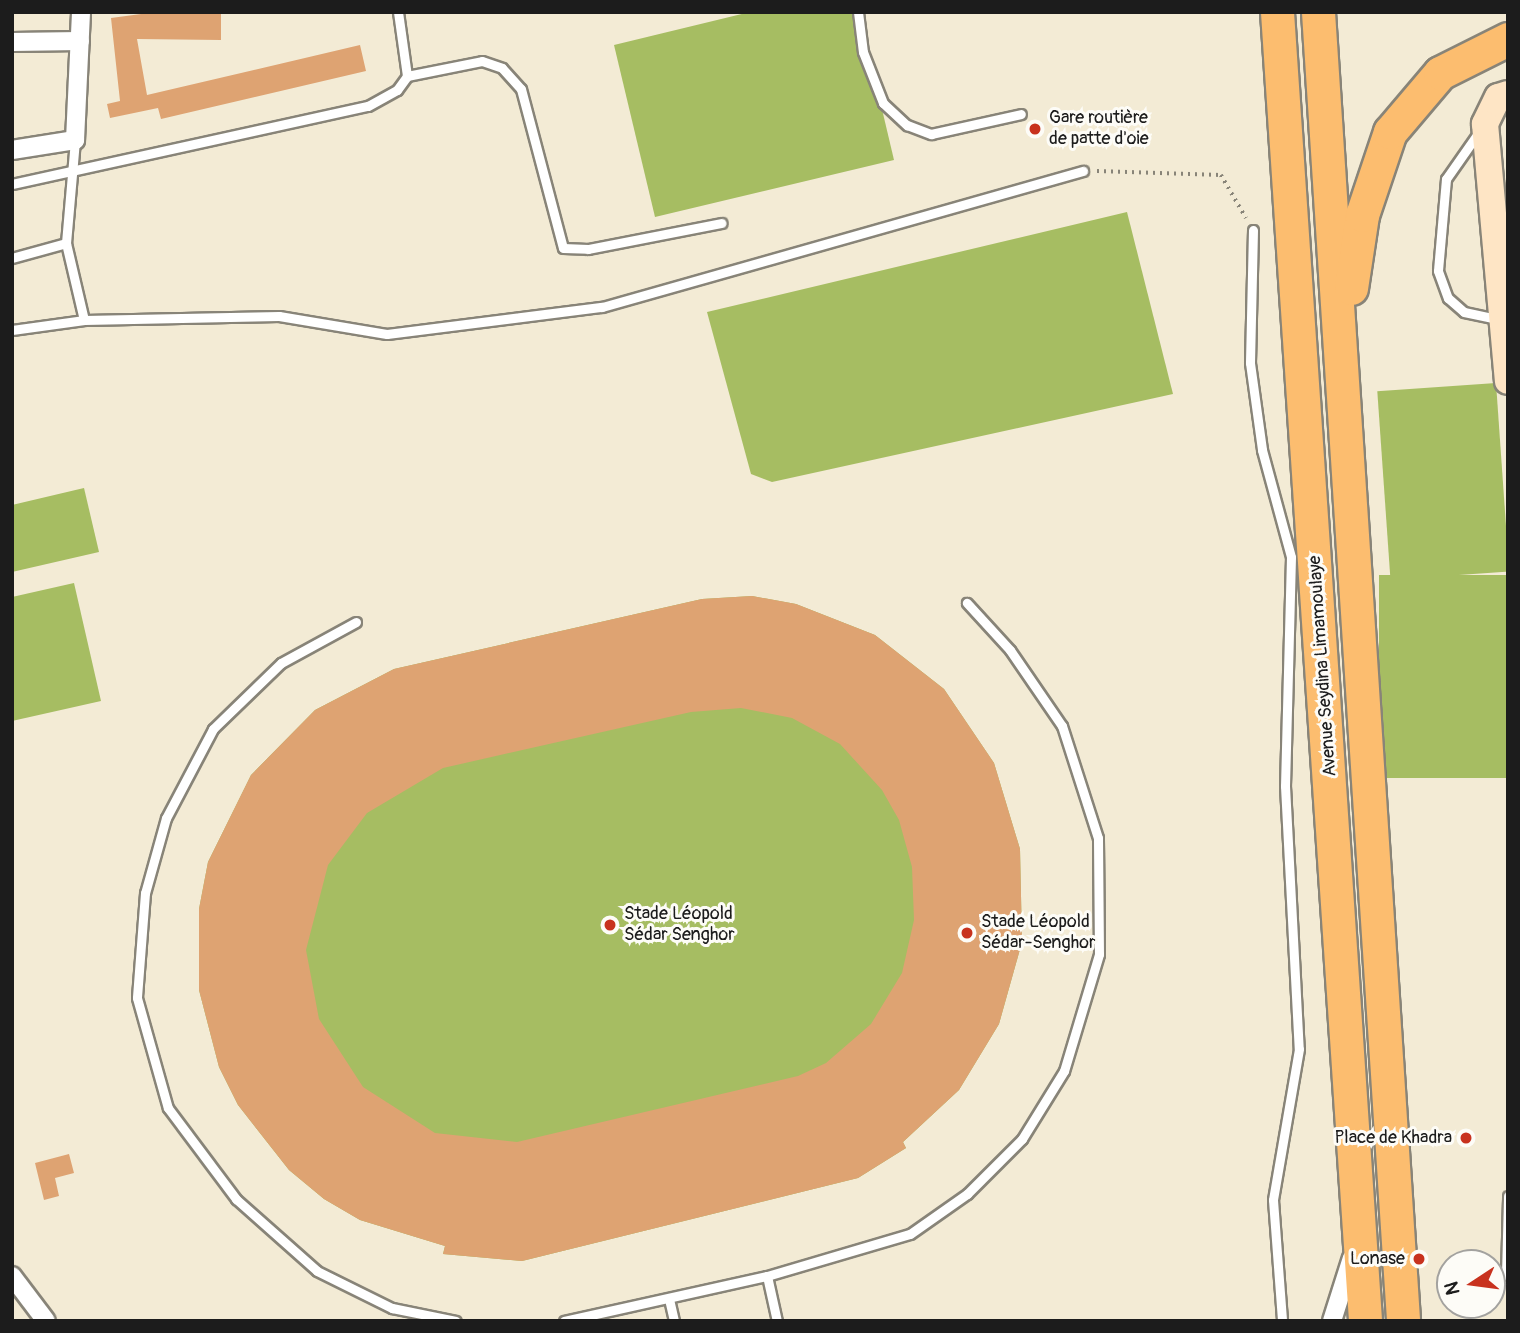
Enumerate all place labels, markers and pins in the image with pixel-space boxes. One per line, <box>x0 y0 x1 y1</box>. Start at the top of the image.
place label: Gare routière de patte d'oie <box>1049 108 1149 150</box>
marker: Gare routière de patte d'oie <box>1027 121 1043 137</box>
place label: Stade Léopold Sédar Senghor <box>624 904 735 946</box>
place label: Stade Léopold Sédar-Senghor <box>981 912 1095 954</box>
marker: Stade Léopold Sédar Senghor <box>602 917 618 933</box>
marker: Stade Léopold Sédar-Senghor <box>959 925 975 941</box>
place label: Place de Khadra <box>1334 1127 1452 1149</box>
marker: Place de Khadra <box>1458 1130 1474 1146</box>
place label: Lonase <box>1350 1248 1405 1270</box>
marker: Lonase <box>1411 1251 1427 1267</box>

